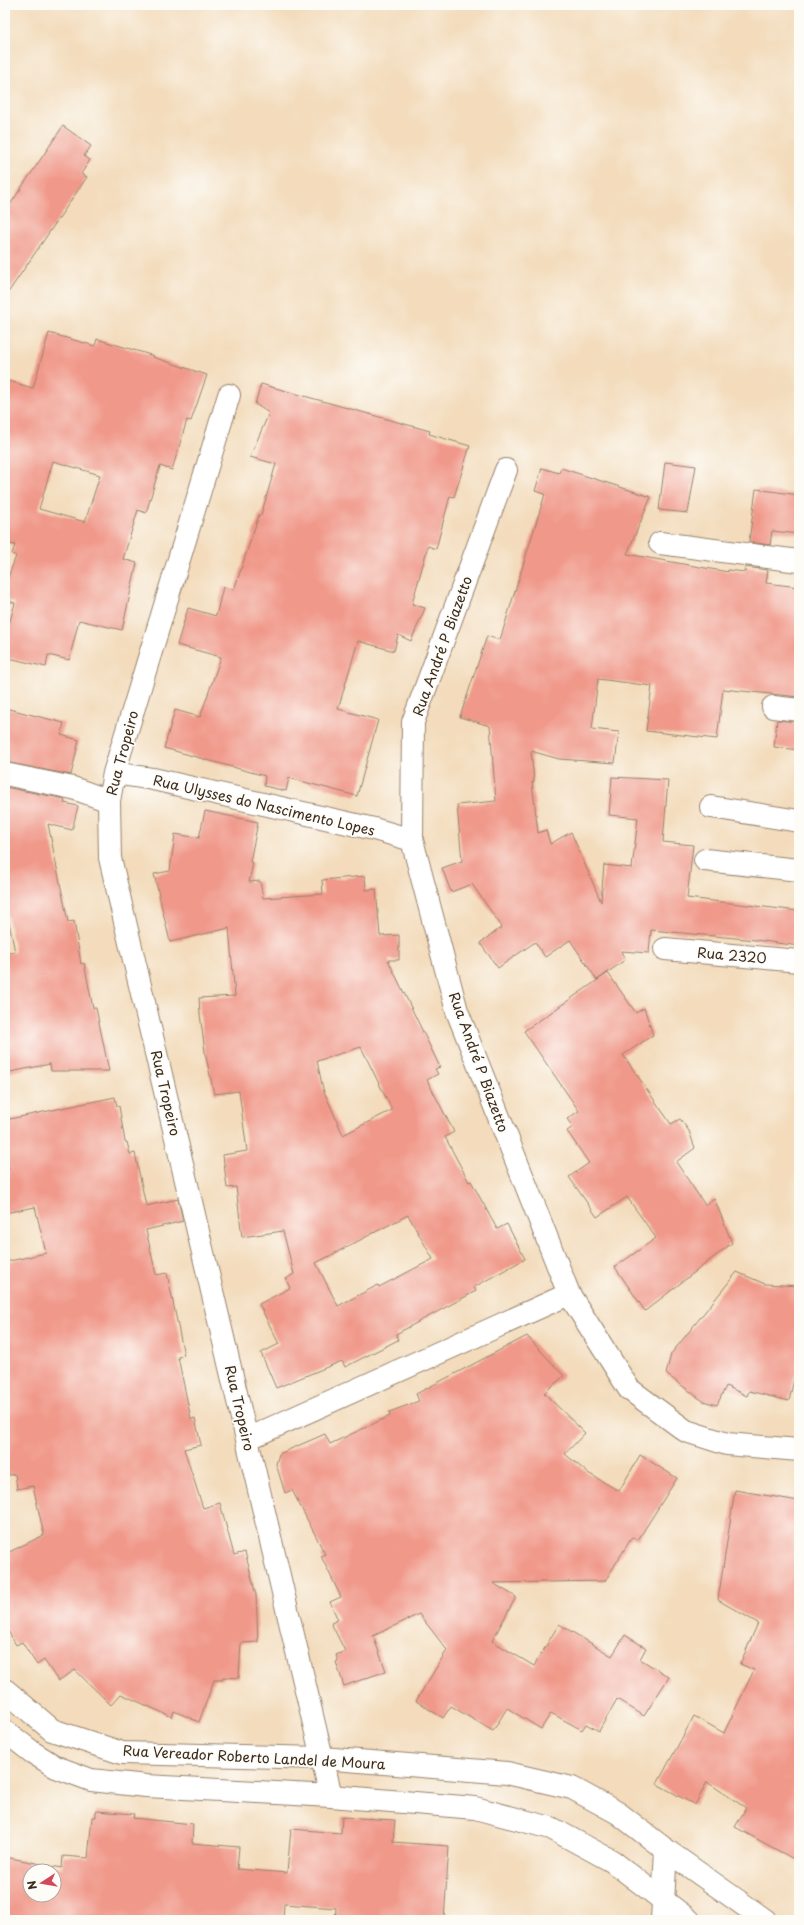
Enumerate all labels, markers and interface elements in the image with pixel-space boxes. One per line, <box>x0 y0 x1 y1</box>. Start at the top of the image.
street label: Rua André P Biazetto <box>407 573 477 719</box>
street label: Rua Tropeiro <box>101 708 143 798</box>
street label: Rua Ulysses do Nascimento Lopes <box>151 769 377 841</box>
street label: Rua 2320 <box>696 942 768 968</box>
street label: Rua André P Biazetto <box>444 989 514 1135</box>
street label: Rua Tropeiro <box>146 1048 186 1138</box>
street label: Rua Tropeiro <box>220 1363 260 1453</box>
street label: Rua Vereador Roberto Landel de Moura <box>122 1740 386 1774</box>
north arrow <box>22 1863 62 1903</box>
text: N <box>22 1879 41 1891</box>

